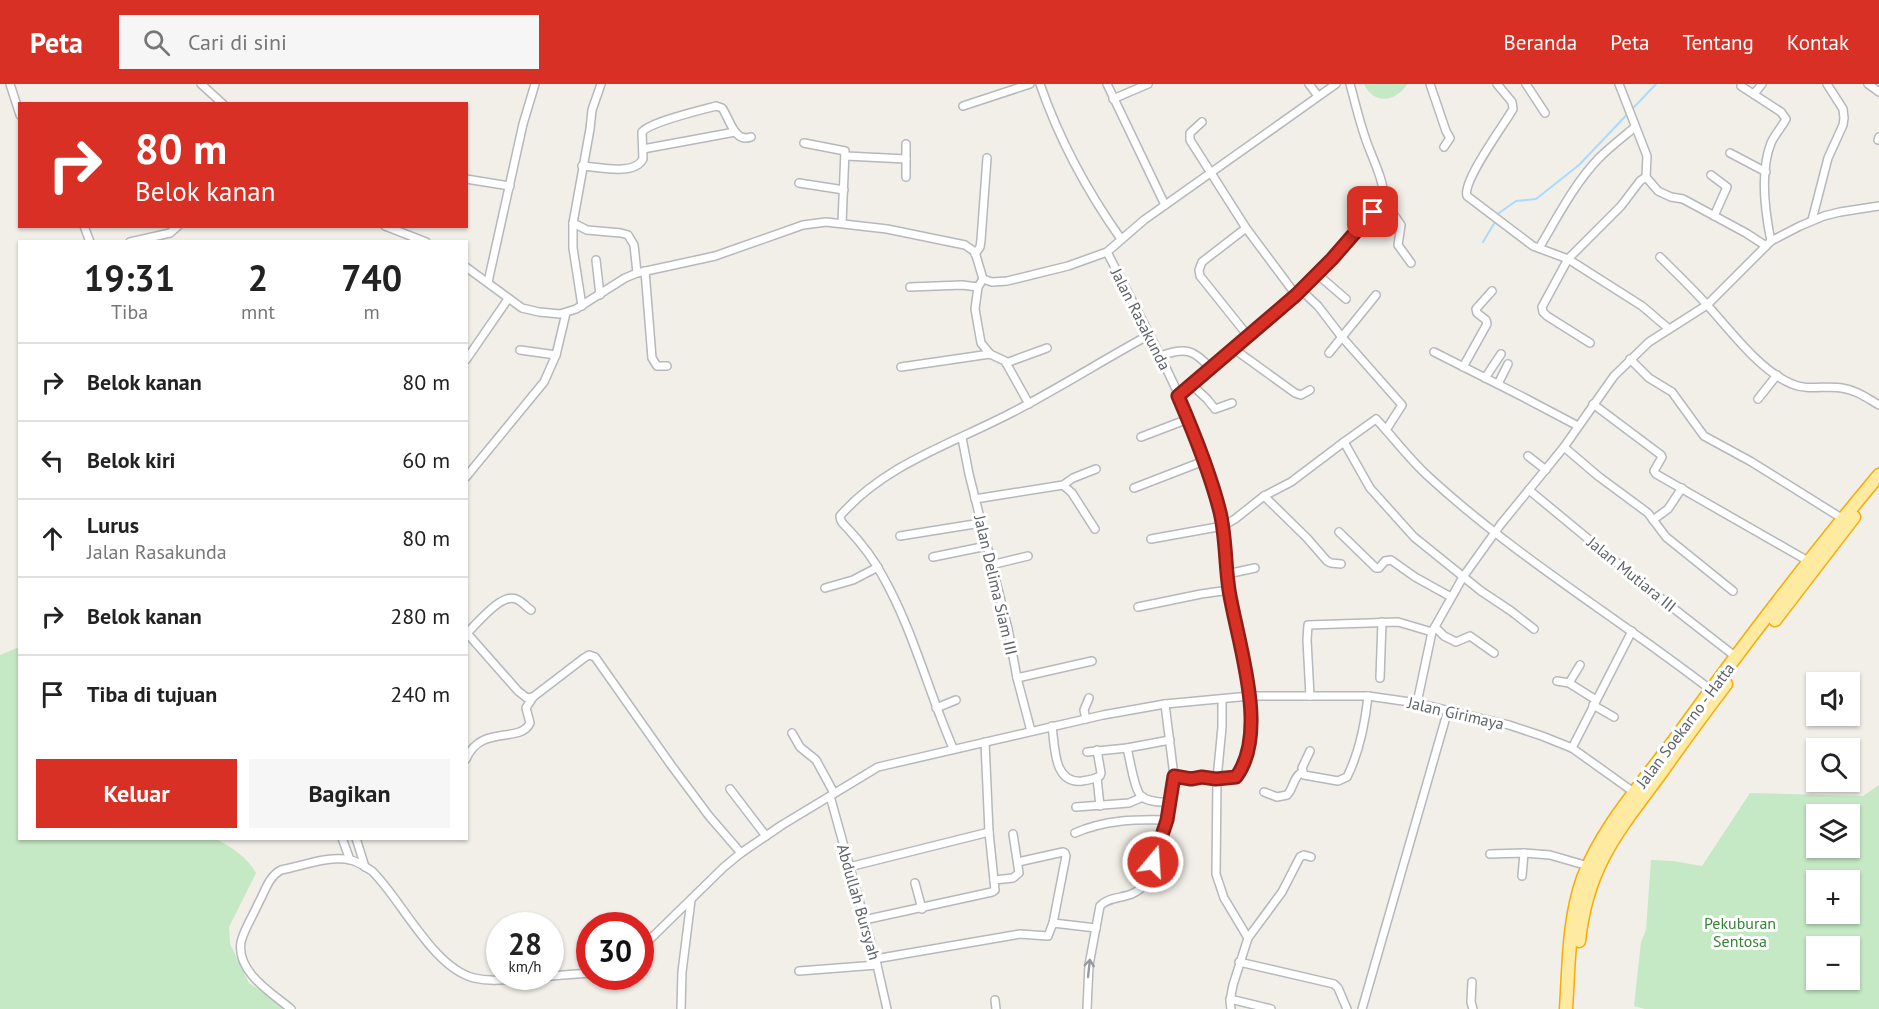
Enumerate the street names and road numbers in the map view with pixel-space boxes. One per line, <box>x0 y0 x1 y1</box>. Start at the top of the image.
street label: Jalan Rasakunda <box>1106 264 1175 373</box>
street label: Jalan Delima Siam III <box>970 512 1022 657</box>
street label: Jalan Mutiara III <box>1583 531 1681 616</box>
street label: Jalan Soekarno - Hatta <box>1631 659 1738 792</box>
street label: Jalan Girimaya <box>1405 692 1506 734</box>
street label: Abdullah Bursyah <box>833 842 885 962</box>

